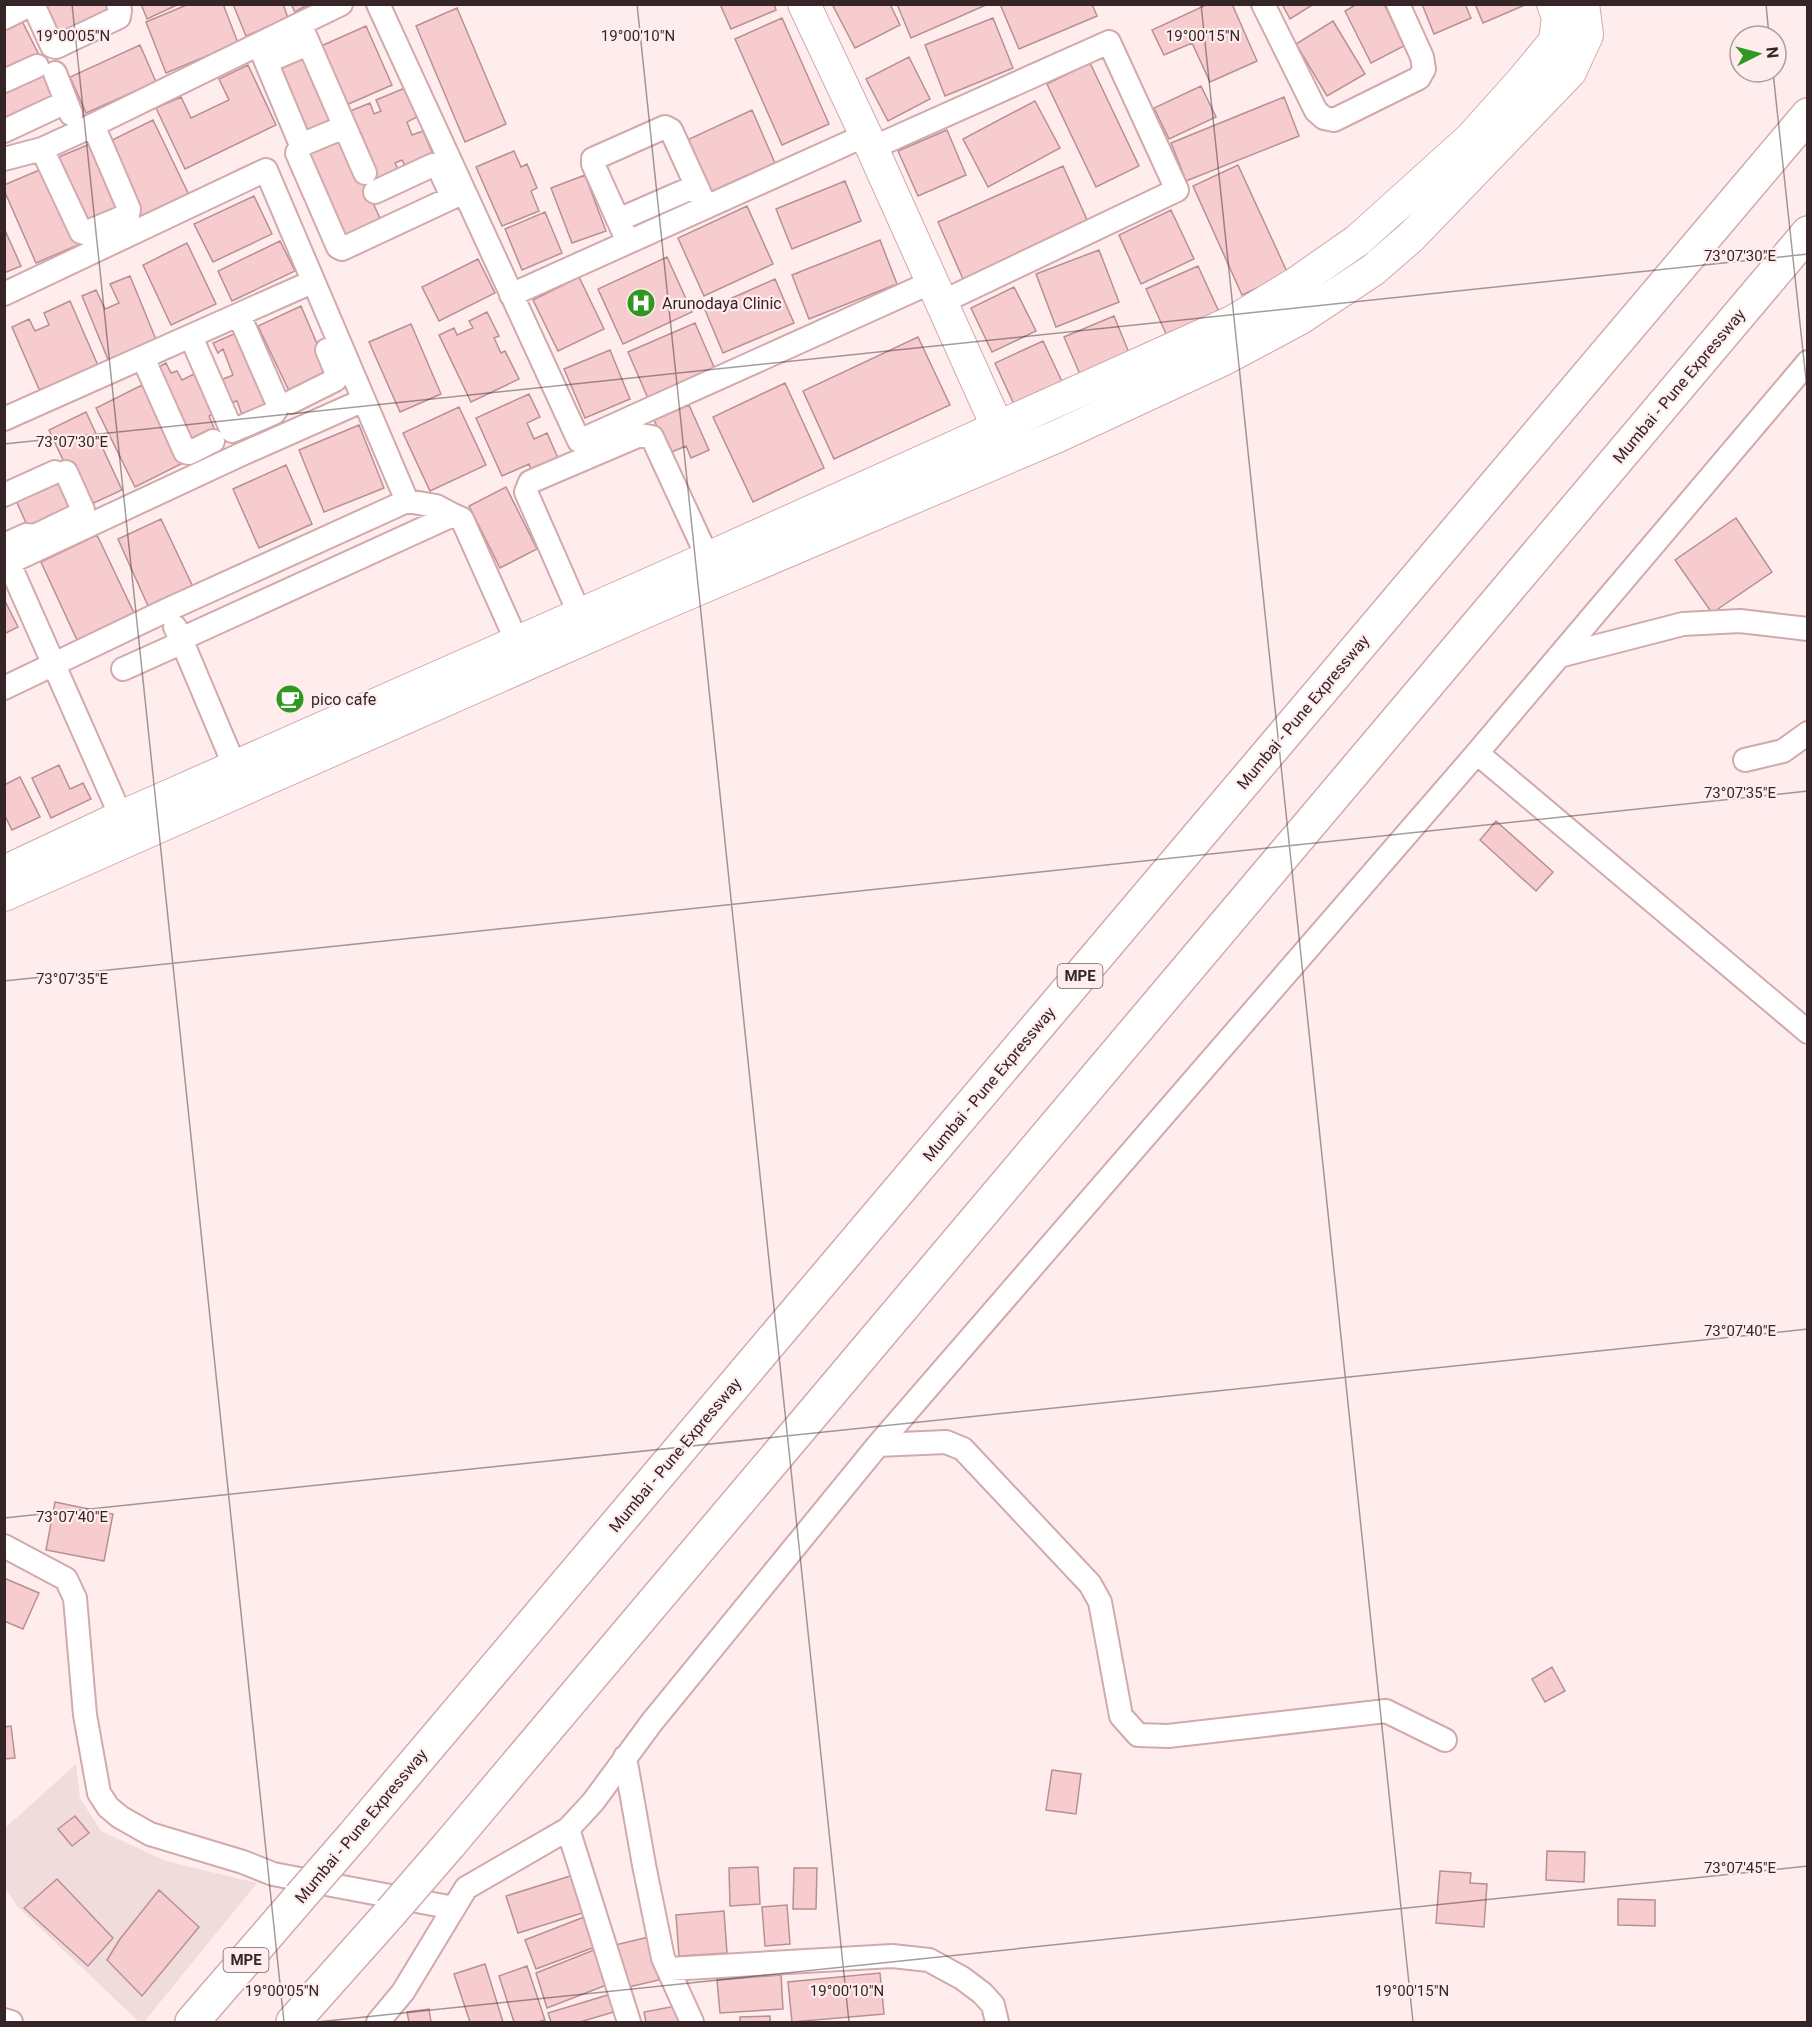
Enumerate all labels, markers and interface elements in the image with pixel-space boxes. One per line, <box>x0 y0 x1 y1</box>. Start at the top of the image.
north arrow <box>1728 24 1788 84</box>
text: 19°00'05"N <box>36 27 110 45</box>
text: 19°00'10"N <box>601 27 675 45</box>
text: 19°00'15"N <box>1166 27 1240 45</box>
text: N <box>1762 46 1782 59</box>
text: 73°07'30"E <box>1704 247 1777 265</box>
hospital icon: Arunodaya Clinic <box>625 287 657 319</box>
place label: Arunodaya Clinic <box>662 294 782 313</box>
street label: Mumbai - Pune Expressway <box>1609 305 1749 467</box>
text: 73°07'30"E <box>36 433 109 451</box>
street label: Mumbai - Pune Expressway <box>1233 631 1373 793</box>
cafe icon: pico cafe <box>274 683 306 715</box>
place label: pico cafe <box>311 690 376 709</box>
text: 73°07'35"E <box>1704 784 1777 802</box>
road number: MPE <box>1058 964 1102 988</box>
text: 73°07'35"E <box>36 970 109 988</box>
street label: Mumbai - Pune Expressway <box>919 1003 1059 1165</box>
text: 73°07'40"E <box>1704 1322 1777 1340</box>
street label: Mumbai - Pune Expressway <box>605 1374 745 1536</box>
text: 73°07'40"E <box>36 1508 109 1526</box>
street label: Mumbai - Pune Expressway <box>291 1745 431 1907</box>
text: 73°07'45"E <box>1704 1859 1777 1877</box>
road number: MPE <box>224 1948 268 1972</box>
text: 19°00'05"N <box>245 1982 319 2000</box>
text: 19°00'10"N <box>810 1982 884 2000</box>
text: 19°00'15"N <box>1375 1982 1449 2000</box>

